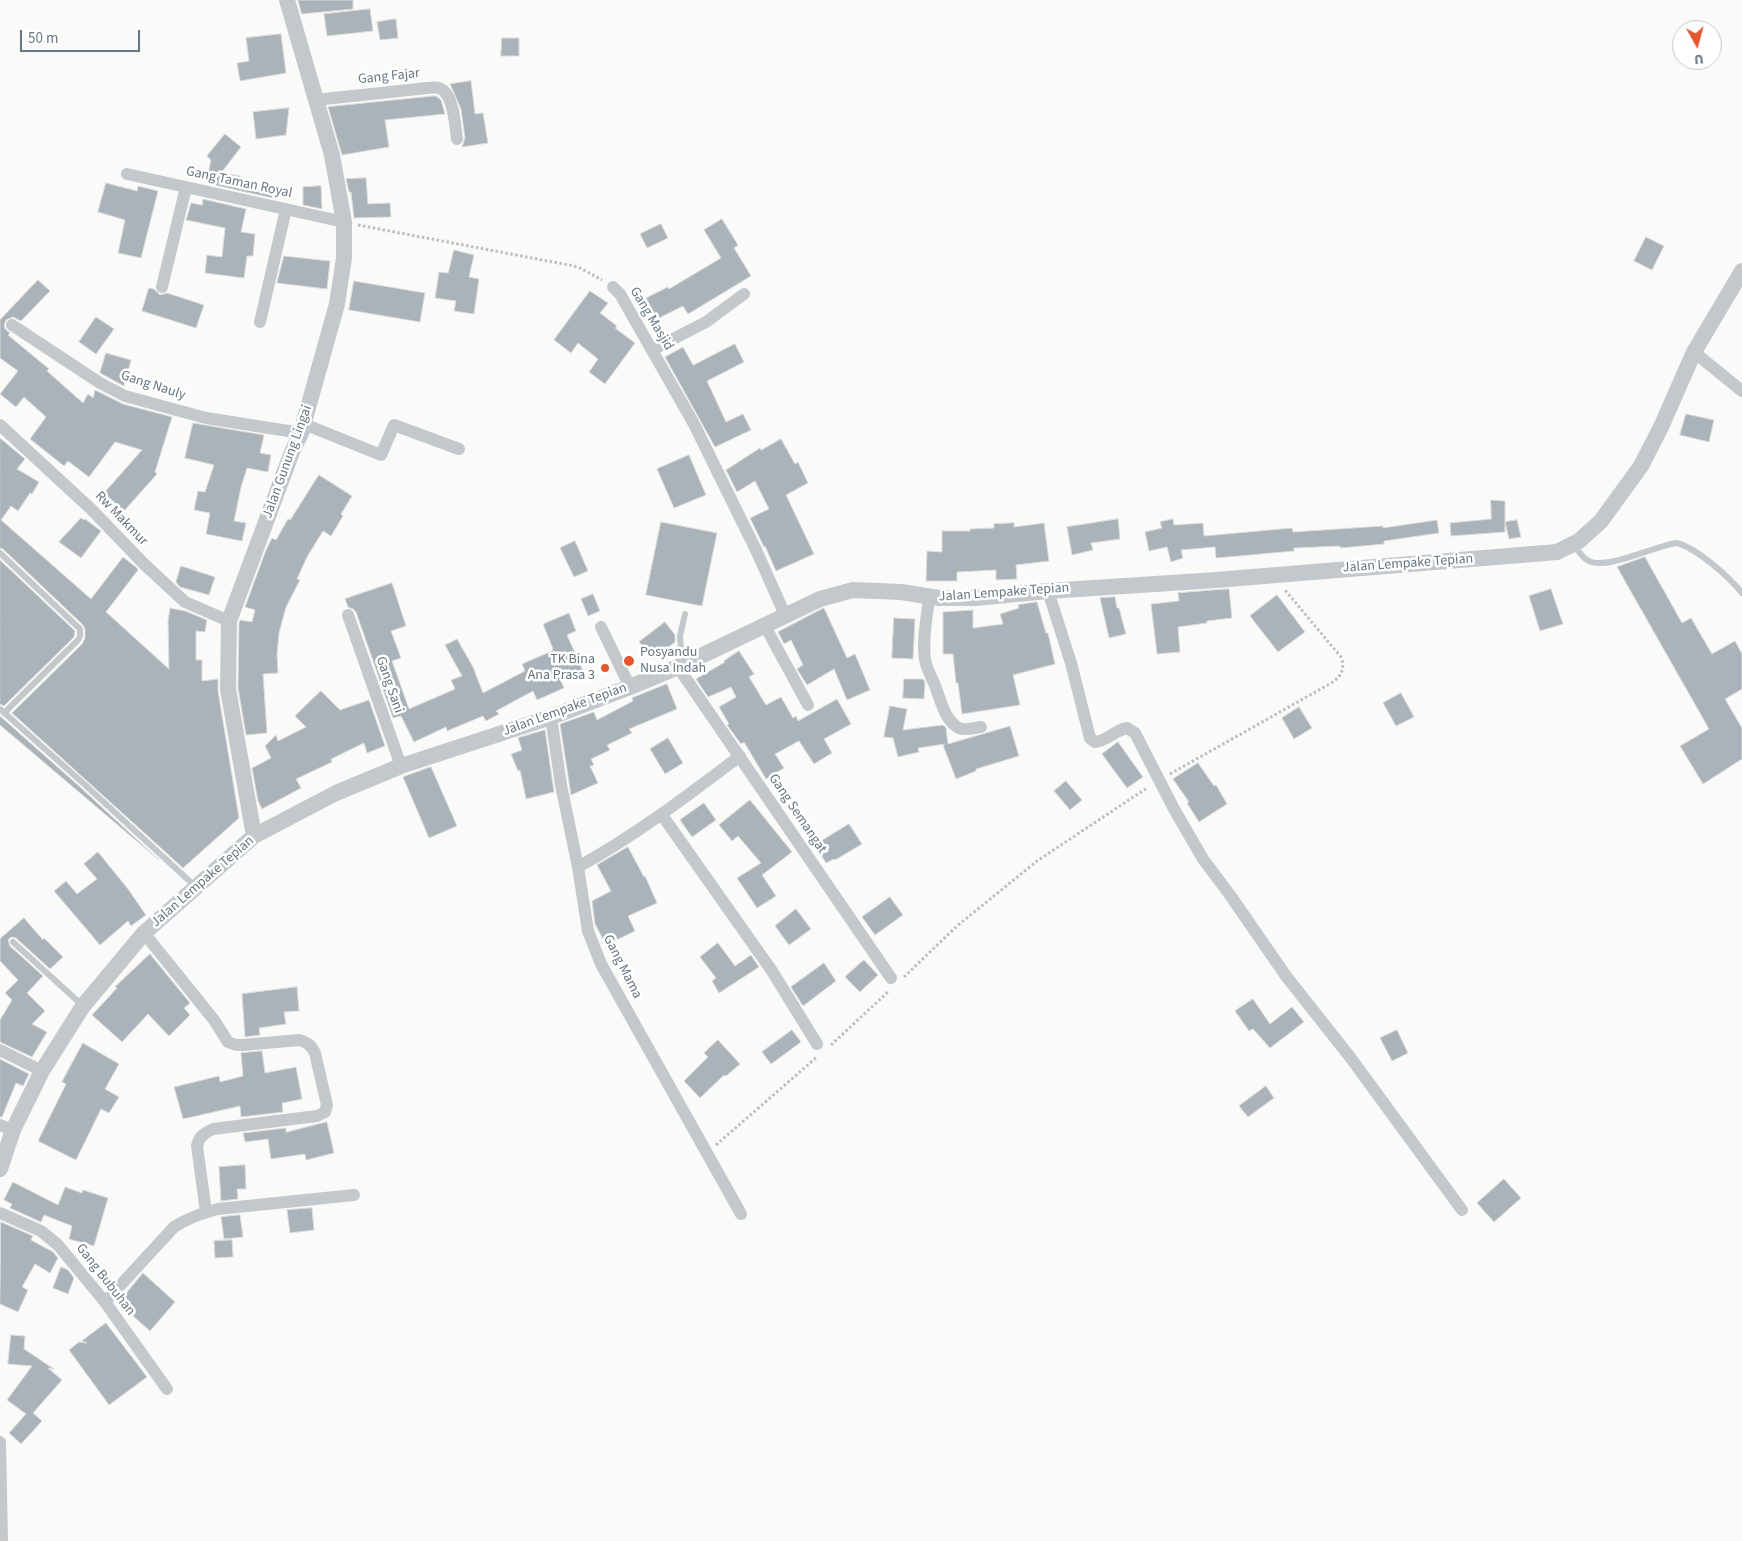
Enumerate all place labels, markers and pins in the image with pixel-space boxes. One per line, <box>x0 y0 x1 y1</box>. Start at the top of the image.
place label: Posyandu Nusa Indah <box>640 645 706 678</box>
place label: TK Bina Ana Prasa 3 <box>528 652 595 684</box>
marker: Posyandu Nusa Indah <box>622 654 636 668</box>
marker: TK Bina Ana Prasa 3 <box>599 662 611 674</box>

